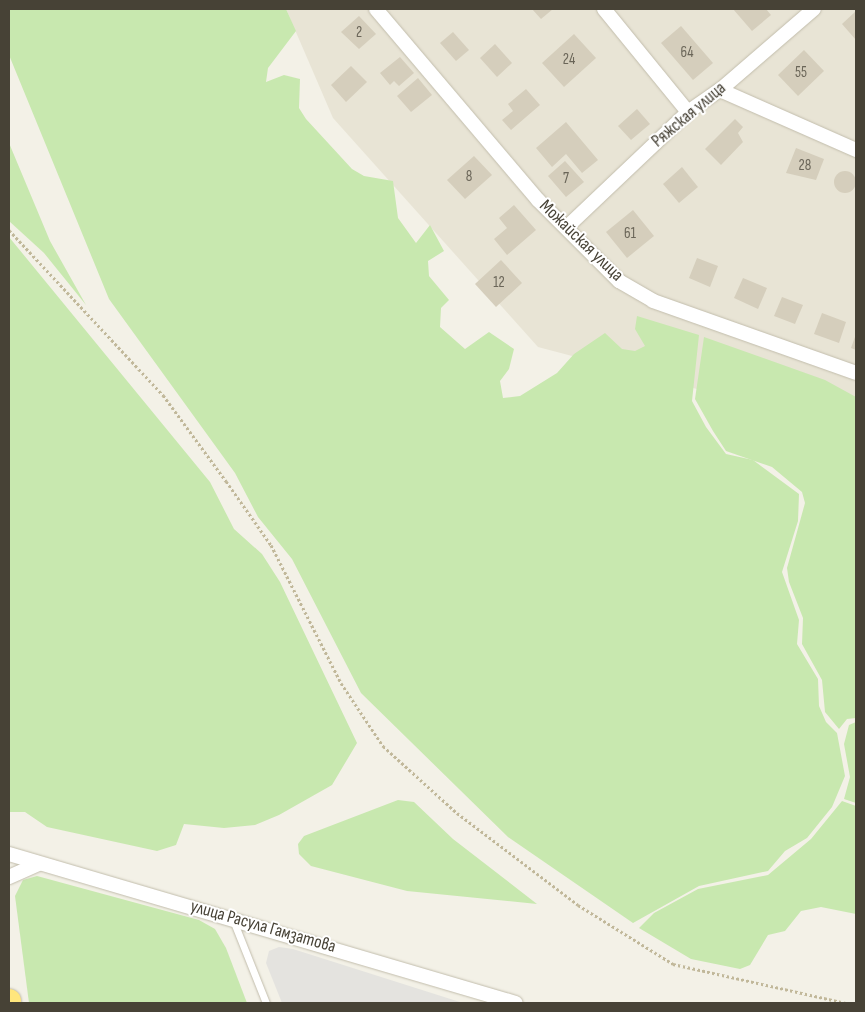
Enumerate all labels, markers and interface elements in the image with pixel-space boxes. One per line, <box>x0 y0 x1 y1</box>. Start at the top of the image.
house number: 2 <box>356 24 362 42</box>
house number: 64 <box>680 44 694 62</box>
house number: 24 <box>563 51 575 69</box>
house number: 55 <box>795 64 807 82</box>
street label: Ряжская улица <box>648 78 730 152</box>
house number: 28 <box>799 157 811 175</box>
house number: 8 <box>466 168 472 186</box>
house number: 7 <box>563 170 569 188</box>
street label: Можайская улица <box>535 196 627 286</box>
house number: 61 <box>624 225 636 243</box>
house number: 12 <box>493 274 505 292</box>
street label: улица Расула Гамзатова <box>188 896 338 958</box>

